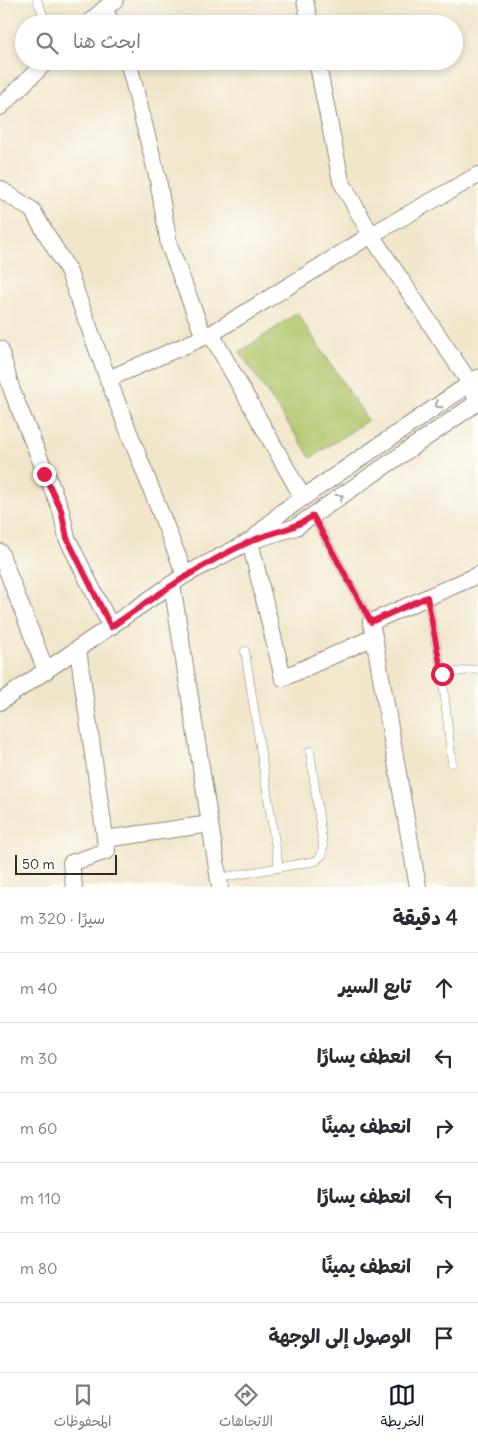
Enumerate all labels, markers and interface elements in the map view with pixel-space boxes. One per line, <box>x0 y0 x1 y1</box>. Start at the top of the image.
search box <box>15 15 463 70</box>
icon: search <box>33 29 61 57</box>
text: ابحث هنا <box>73 29 141 53</box>
one-way arrow <box>434 399 444 408</box>
route end <box>33 463 56 486</box>
one-way arrow <box>334 494 344 503</box>
route start <box>431 663 454 686</box>
scale bar <box>15 852 118 875</box>
text: 50 m <box>22 855 55 873</box>
text: 4 دقيقة <box>392 904 458 931</box>
text: سيرًا · 320 m <box>20 908 105 928</box>
text: تابع السير <box>339 974 411 998</box>
icon: ahead <box>430 974 458 1002</box>
text: 40 m <box>20 978 58 998</box>
text: انعطف يسارًا <box>317 1044 411 1068</box>
icon: left <box>430 1044 458 1072</box>
text: 30 m <box>20 1048 57 1068</box>
text: انعطف يمينًا <box>322 1114 411 1138</box>
icon: right <box>430 1114 458 1142</box>
text: 60 m <box>20 1118 58 1138</box>
text: انعطف يسارًا <box>317 1184 411 1208</box>
icon: left <box>430 1184 458 1212</box>
text: 110 m <box>20 1188 61 1208</box>
text: انعطف يمينًا <box>322 1254 411 1278</box>
icon: right <box>430 1254 458 1282</box>
text: 80 m <box>20 1258 58 1278</box>
text: الوصول إلى الوجهة <box>268 1324 411 1348</box>
icon: arrive <box>430 1324 458 1352</box>
tab: المحفوظات <box>54 1381 111 1434</box>
tab: الاتجاهات <box>219 1381 273 1434</box>
tab: الخريطة <box>381 1381 424 1434</box>

